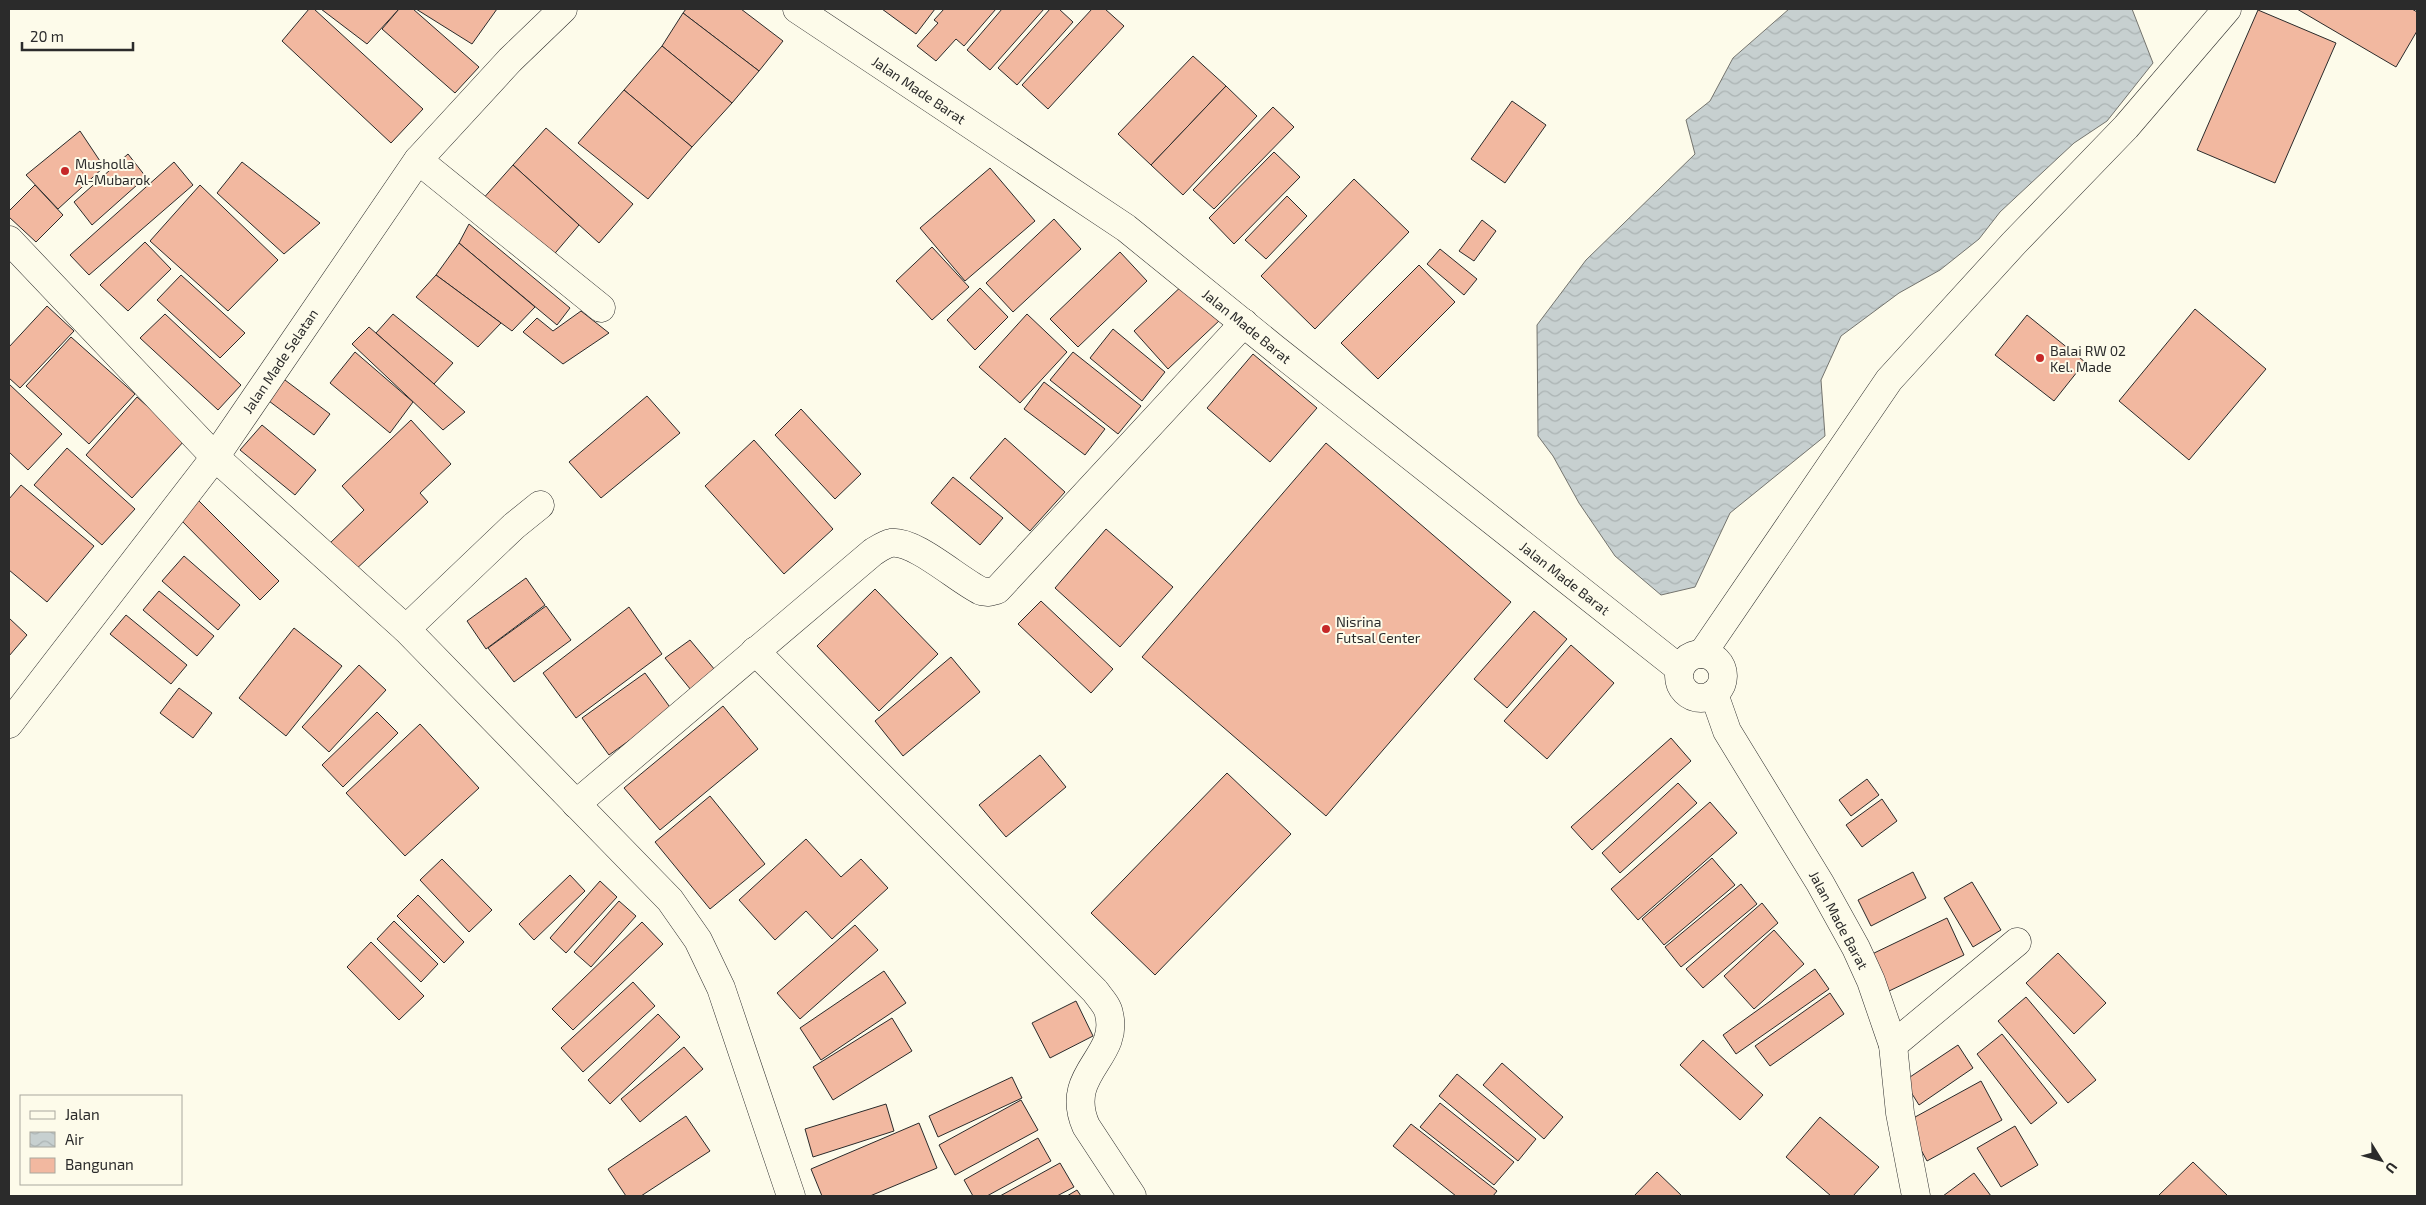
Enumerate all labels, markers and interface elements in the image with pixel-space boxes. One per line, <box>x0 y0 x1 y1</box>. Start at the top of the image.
scale bar <box>22 20 134 52</box>
text: 20 m <box>30 27 64 45</box>
street label: Jalan Made Barat <box>869 52 969 128</box>
place label: Musholla Al-Mubarok <box>75 155 150 188</box>
marker: Musholla Al-Mubarok <box>59 165 71 177</box>
street label: Jalan Made Barat <box>1199 285 1295 367</box>
street label: Jalan Made Selatan <box>239 305 321 417</box>
place label: Balai RW 02 Kel. Made <box>2050 342 2126 375</box>
marker: Balai RW 02 Kel. Made <box>2034 352 2046 364</box>
street label: Jalan Made Barat <box>1517 538 1613 618</box>
place label: Nisrina Futsal Center <box>1336 613 1421 646</box>
marker: Nisrina Futsal Center <box>1320 623 1332 635</box>
street label: Jalan Made Barat <box>1806 868 1872 972</box>
legend <box>20 1095 182 1185</box>
text: Jalan <box>65 1105 100 1123</box>
text: Air <box>65 1130 84 1148</box>
north arrow <box>2356 1135 2406 1185</box>
text: Bangunan <box>65 1155 134 1173</box>
text: U <box>2382 1159 2401 1177</box>

